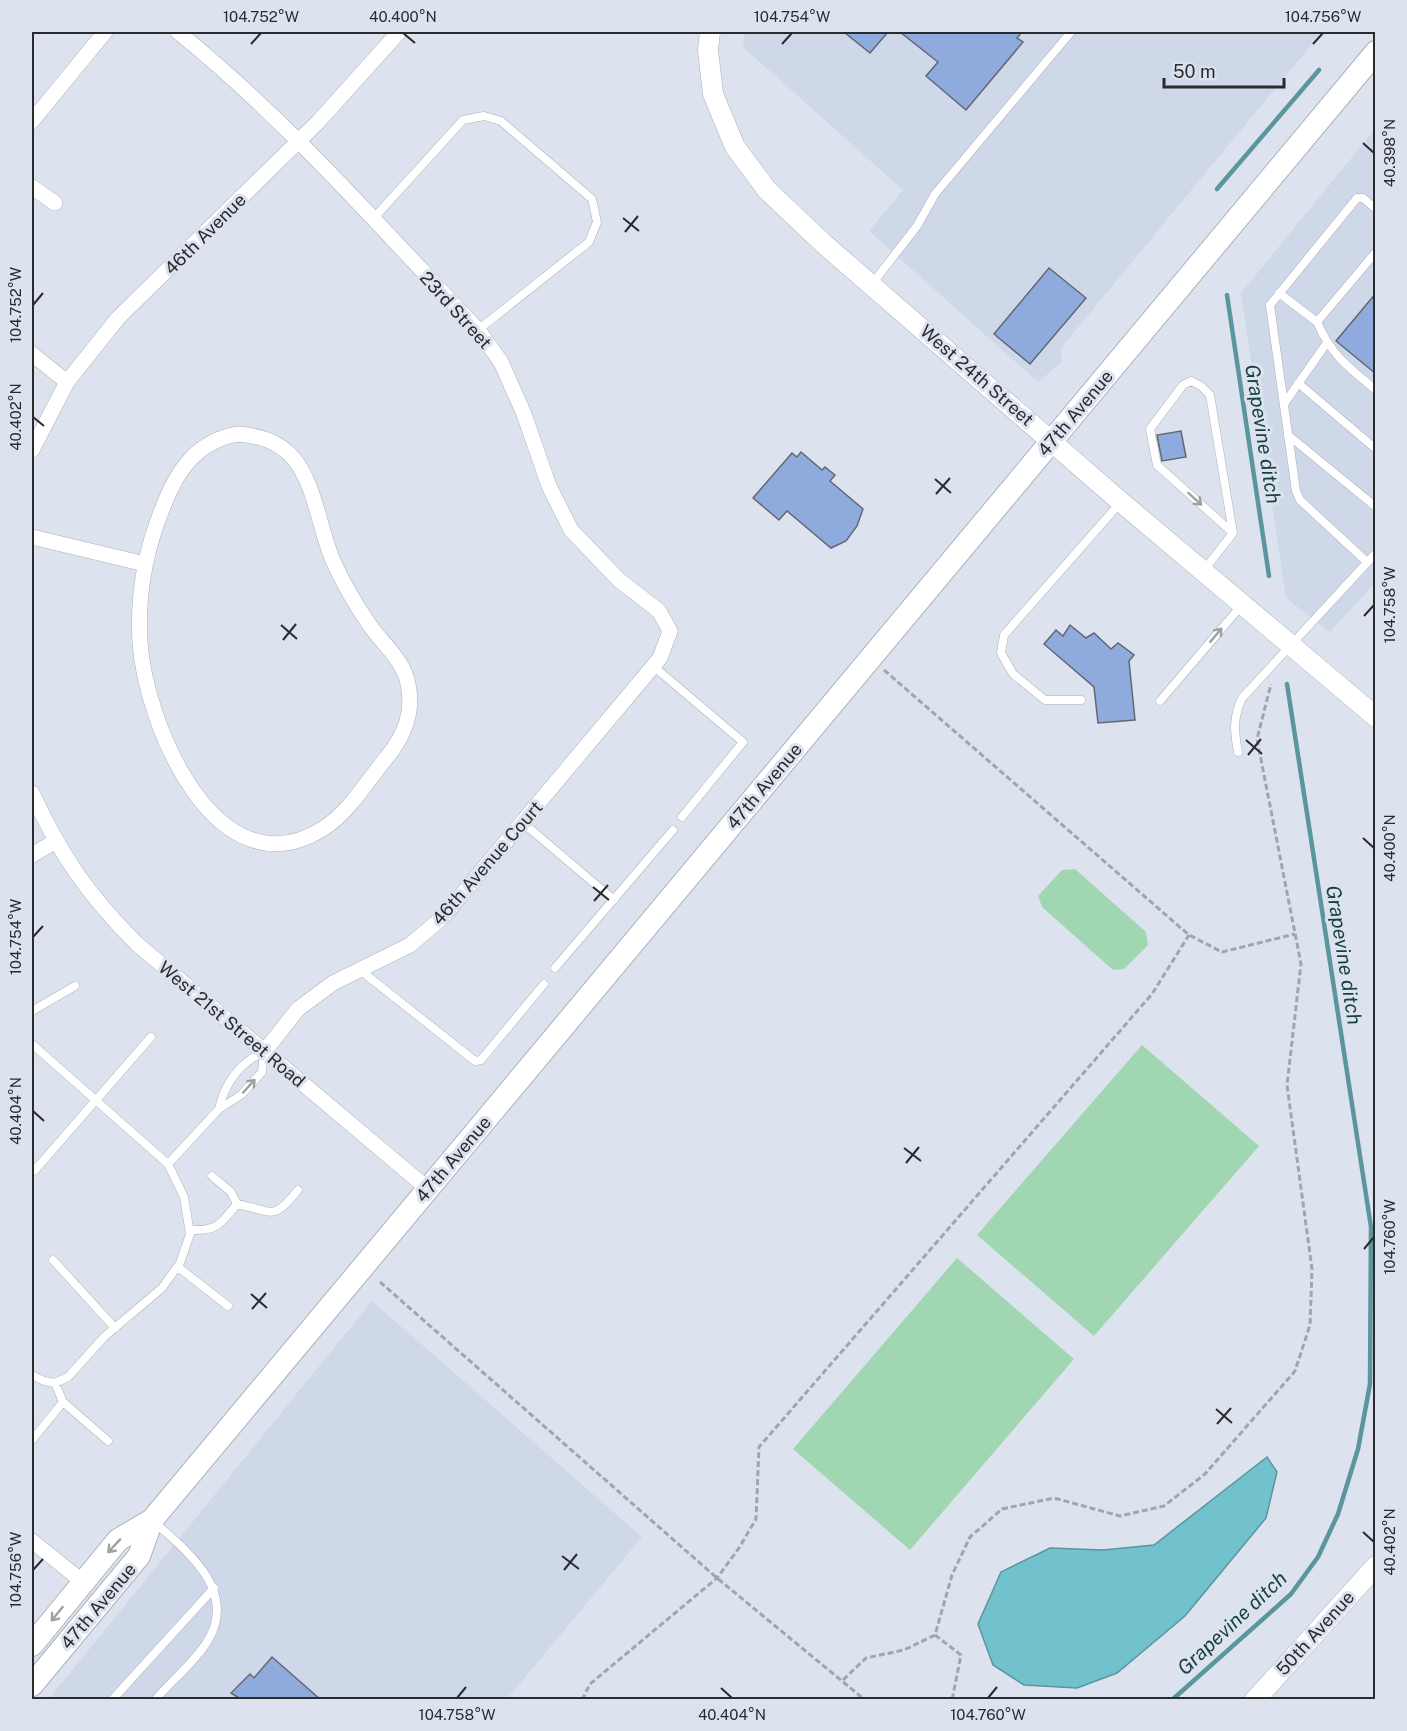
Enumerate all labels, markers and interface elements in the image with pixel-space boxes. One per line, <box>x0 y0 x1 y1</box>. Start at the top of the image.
text: 104.752°W <box>223 8 299 25</box>
text: 40.400°N <box>369 8 437 25</box>
text: 104.754°W <box>754 8 830 25</box>
text: 104.756°W <box>1285 8 1361 25</box>
scale bar <box>1164 51 1284 89</box>
text: 50 m <box>1173 61 1216 82</box>
text: 40.398°N <box>1381 119 1398 187</box>
street label: 46th Avenue <box>160 189 250 279</box>
text: 104.752°W <box>7 267 24 343</box>
street label: 23rd Street <box>416 267 496 353</box>
street label: West 24th Street <box>916 320 1038 430</box>
water label: Grapevine ditch <box>1240 363 1286 505</box>
street label: 47th Avenue <box>1033 366 1117 460</box>
text: 40.402°N <box>7 383 24 451</box>
one-way arrow <box>1187 492 1202 506</box>
text: 104.758°W <box>1381 567 1398 643</box>
one-way arrow <box>1210 627 1223 643</box>
street label: 47th Avenue <box>722 739 806 833</box>
street label: 46th Avenue Court <box>428 797 546 929</box>
text: 40.400°N <box>1381 814 1398 882</box>
water label: Grapevine ditch <box>1321 884 1367 1026</box>
text: 104.754°W <box>7 899 24 975</box>
street label: West 21st Street Road <box>155 957 309 1091</box>
text: 40.404°N <box>7 1077 24 1145</box>
one-way arrow <box>242 1079 256 1094</box>
street label: 47th Avenue <box>411 1112 495 1206</box>
text: 104.760°W <box>1381 1199 1398 1275</box>
text: 40.402°N <box>1381 1508 1398 1576</box>
text: 104.756°W <box>7 1532 24 1608</box>
one-way arrow <box>106 1539 121 1554</box>
street label: 47th Avenue <box>56 1559 140 1653</box>
water label: Grapevine ditch <box>1172 1566 1292 1680</box>
street label: 50th Avenue <box>1272 1587 1358 1679</box>
one-way arrow <box>51 1606 64 1622</box>
text: 104.758°W <box>419 1706 495 1723</box>
text: 40.404°N <box>698 1706 766 1723</box>
text: 104.760°W <box>950 1706 1026 1723</box>

